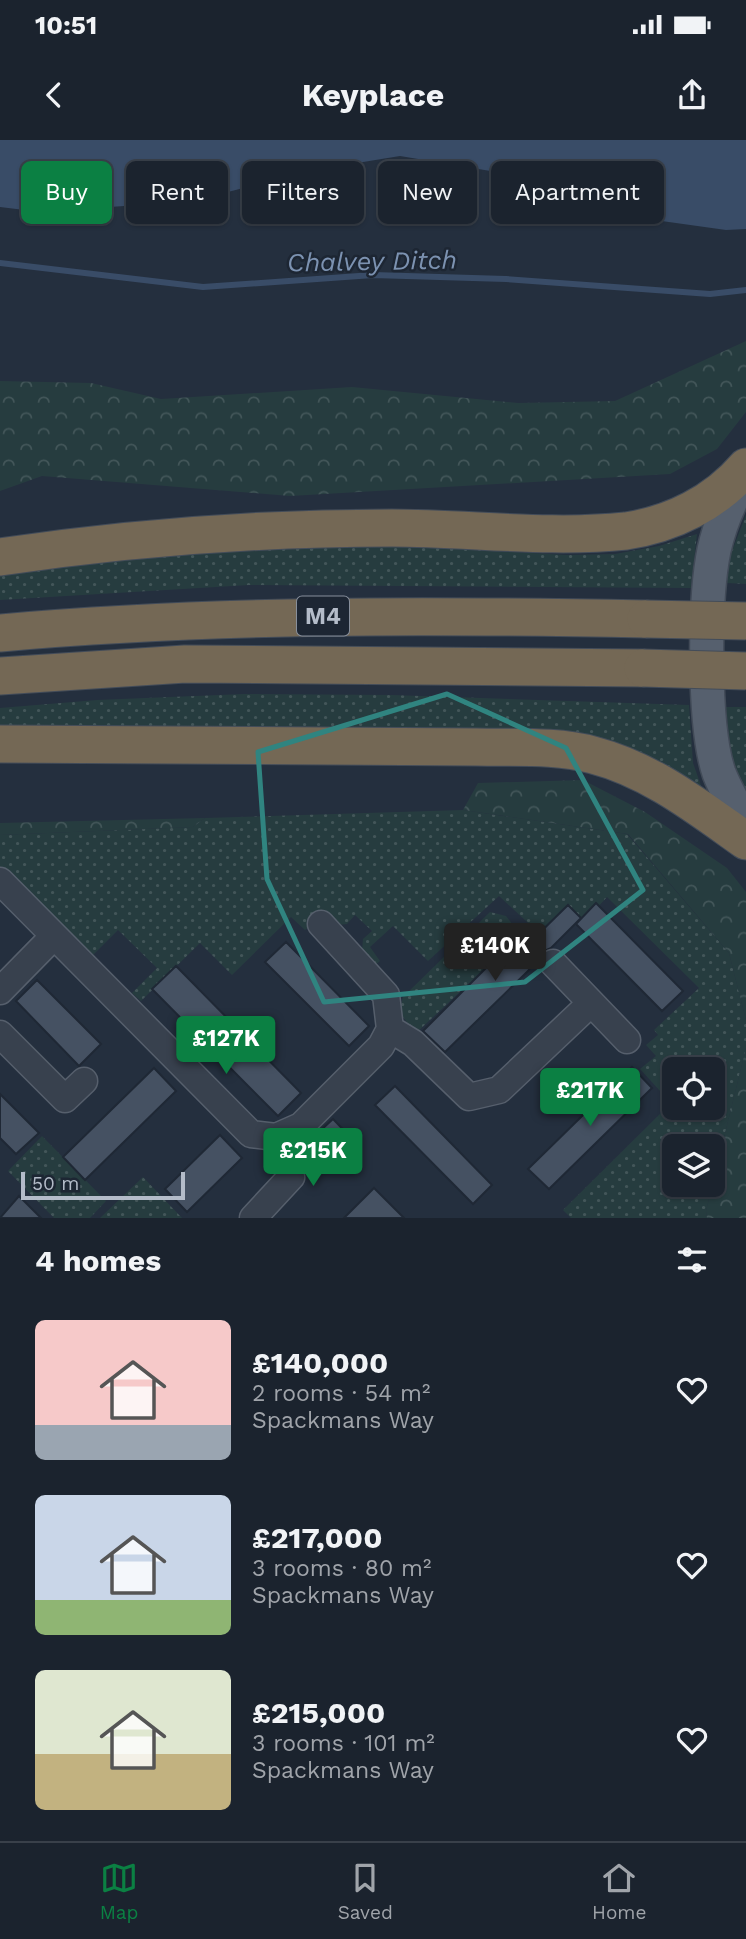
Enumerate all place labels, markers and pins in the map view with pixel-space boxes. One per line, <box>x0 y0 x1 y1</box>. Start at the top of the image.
pin: £140K <box>446 924 544 983</box>
pin: £127K <box>177 1016 275 1076</box>
pin: £217K <box>541 1068 639 1128</box>
pin: £215K <box>264 1128 362 1188</box>

